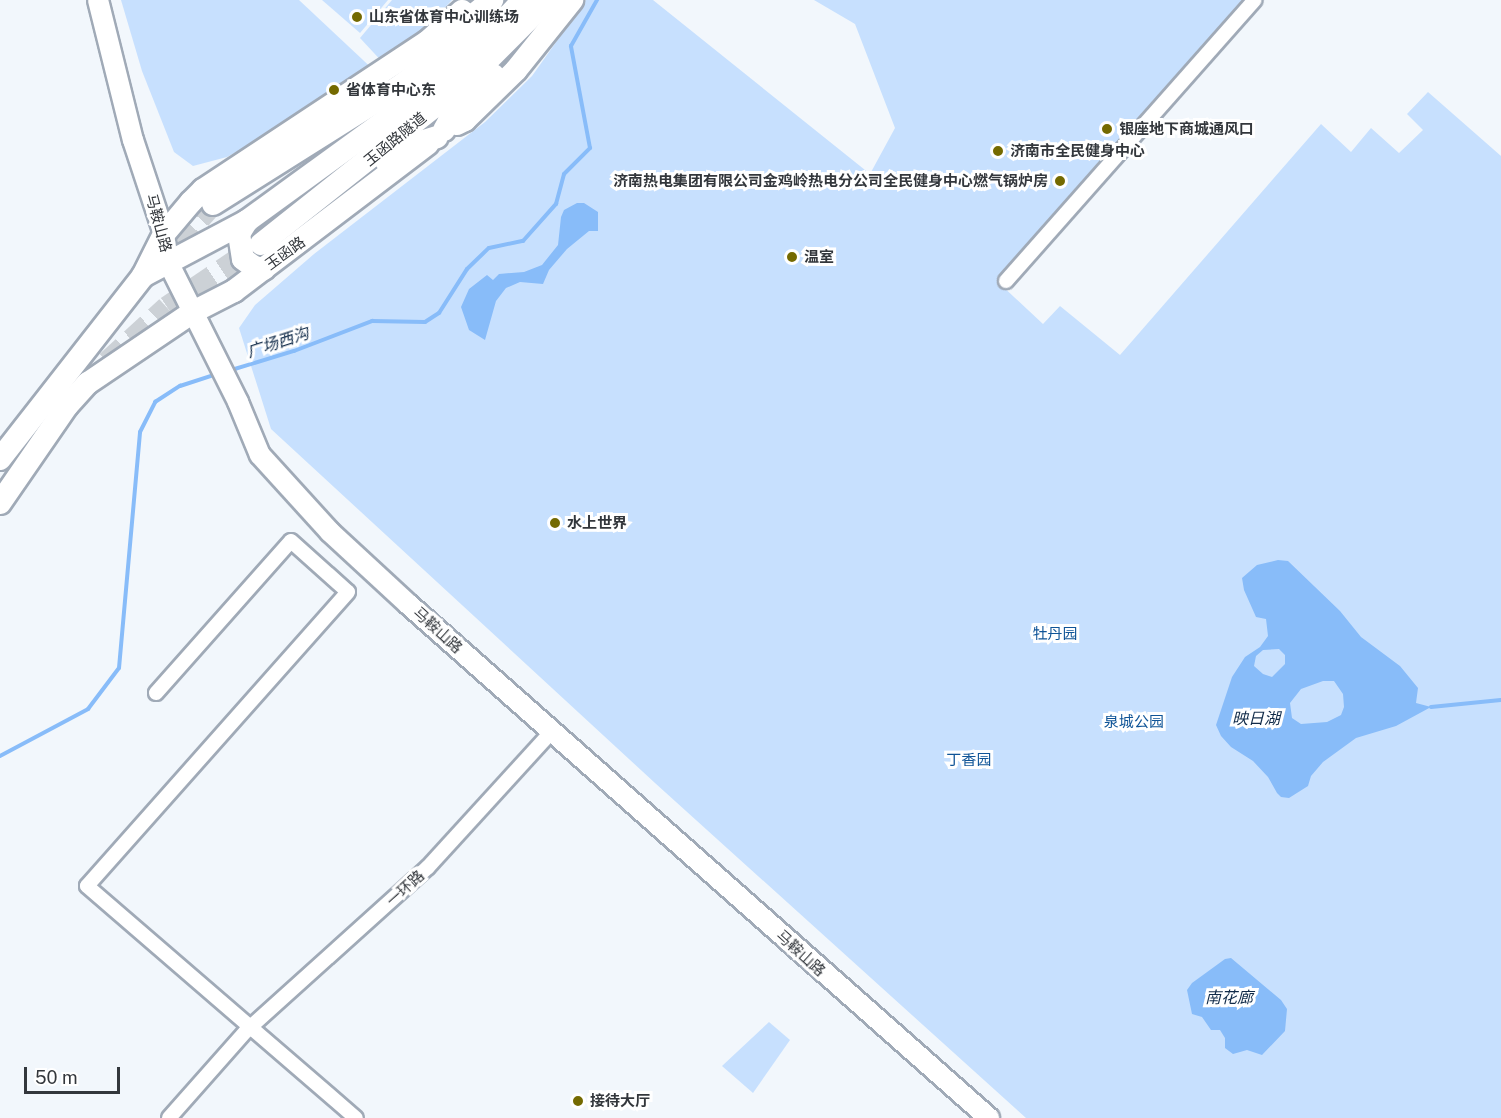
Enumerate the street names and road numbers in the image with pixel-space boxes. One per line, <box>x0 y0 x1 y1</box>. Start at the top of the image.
street label: 玉函路隧道 <box>360 108 430 170</box>
street label: 马鞍山路 <box>143 192 175 254</box>
street label: 玉函路 <box>262 232 308 274</box>
street label: 马鞍山路 <box>410 603 466 657</box>
street label: 一环路 <box>382 866 428 910</box>
street label: 马鞍山路 <box>773 926 829 980</box>

